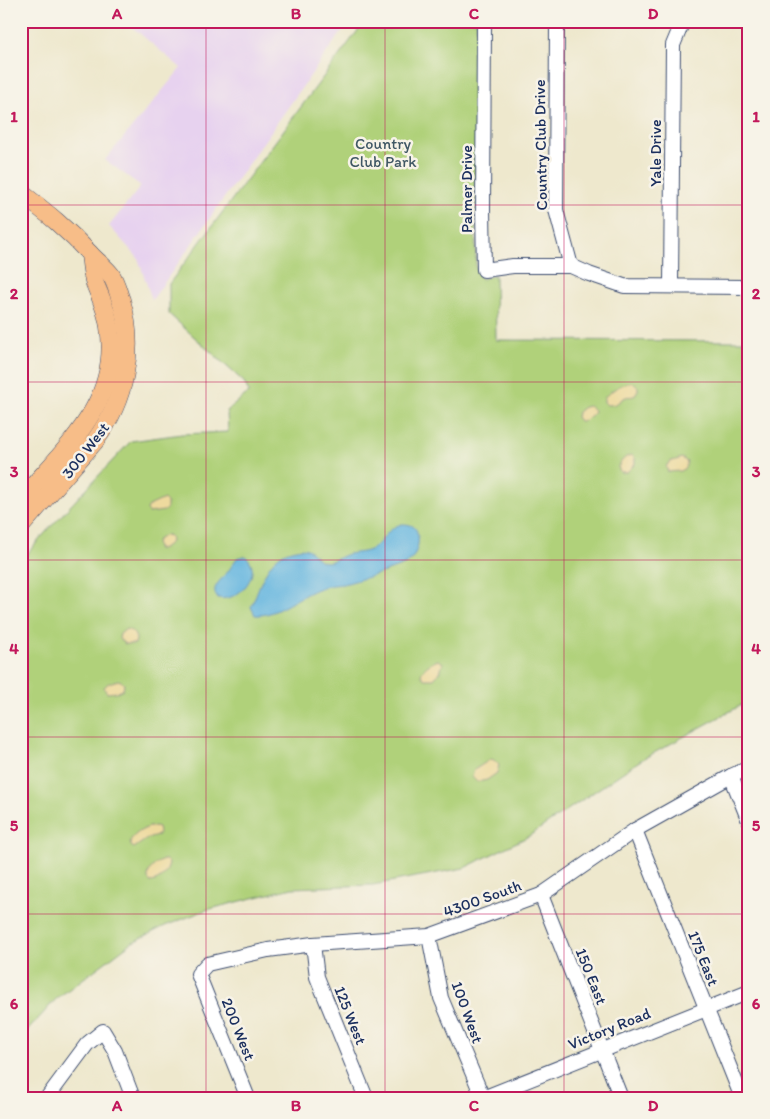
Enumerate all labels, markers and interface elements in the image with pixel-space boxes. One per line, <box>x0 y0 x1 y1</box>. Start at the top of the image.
text: A <box>111 4 123 23</box>
text: B <box>291 4 302 23</box>
text: C <box>469 4 480 23</box>
text: D <box>648 4 659 23</box>
street label: Country Club Drive <box>530 79 551 211</box>
text: 1 <box>10 107 18 126</box>
text: 1 <box>752 107 760 126</box>
street label: Yale Drive <box>646 119 665 187</box>
park label: Country Club Park <box>349 134 417 171</box>
street label: Palmer Drive <box>457 145 476 233</box>
text: 2 <box>10 284 19 303</box>
text: 2 <box>752 284 761 303</box>
street label: 300 West <box>58 418 113 482</box>
text: 3 <box>10 462 19 481</box>
text: 3 <box>752 462 761 481</box>
text: 4 <box>9 639 19 658</box>
text: 4 <box>751 639 761 658</box>
text: 5 <box>10 816 19 835</box>
text: 5 <box>752 816 761 835</box>
street label: 4300 South <box>441 876 524 921</box>
street label: 175 East <box>684 928 723 988</box>
street label: 150 East <box>572 945 612 1007</box>
street label: 100 West <box>448 979 488 1046</box>
street label: 125 West <box>330 983 371 1047</box>
text: 6 <box>10 994 19 1013</box>
text: 6 <box>752 994 761 1013</box>
street label: 200 West <box>217 995 260 1063</box>
street label: Victory Road <box>565 1003 654 1054</box>
text: A <box>111 1096 123 1115</box>
text: B <box>291 1096 302 1115</box>
text: C <box>469 1096 480 1115</box>
text: D <box>648 1096 659 1115</box>

